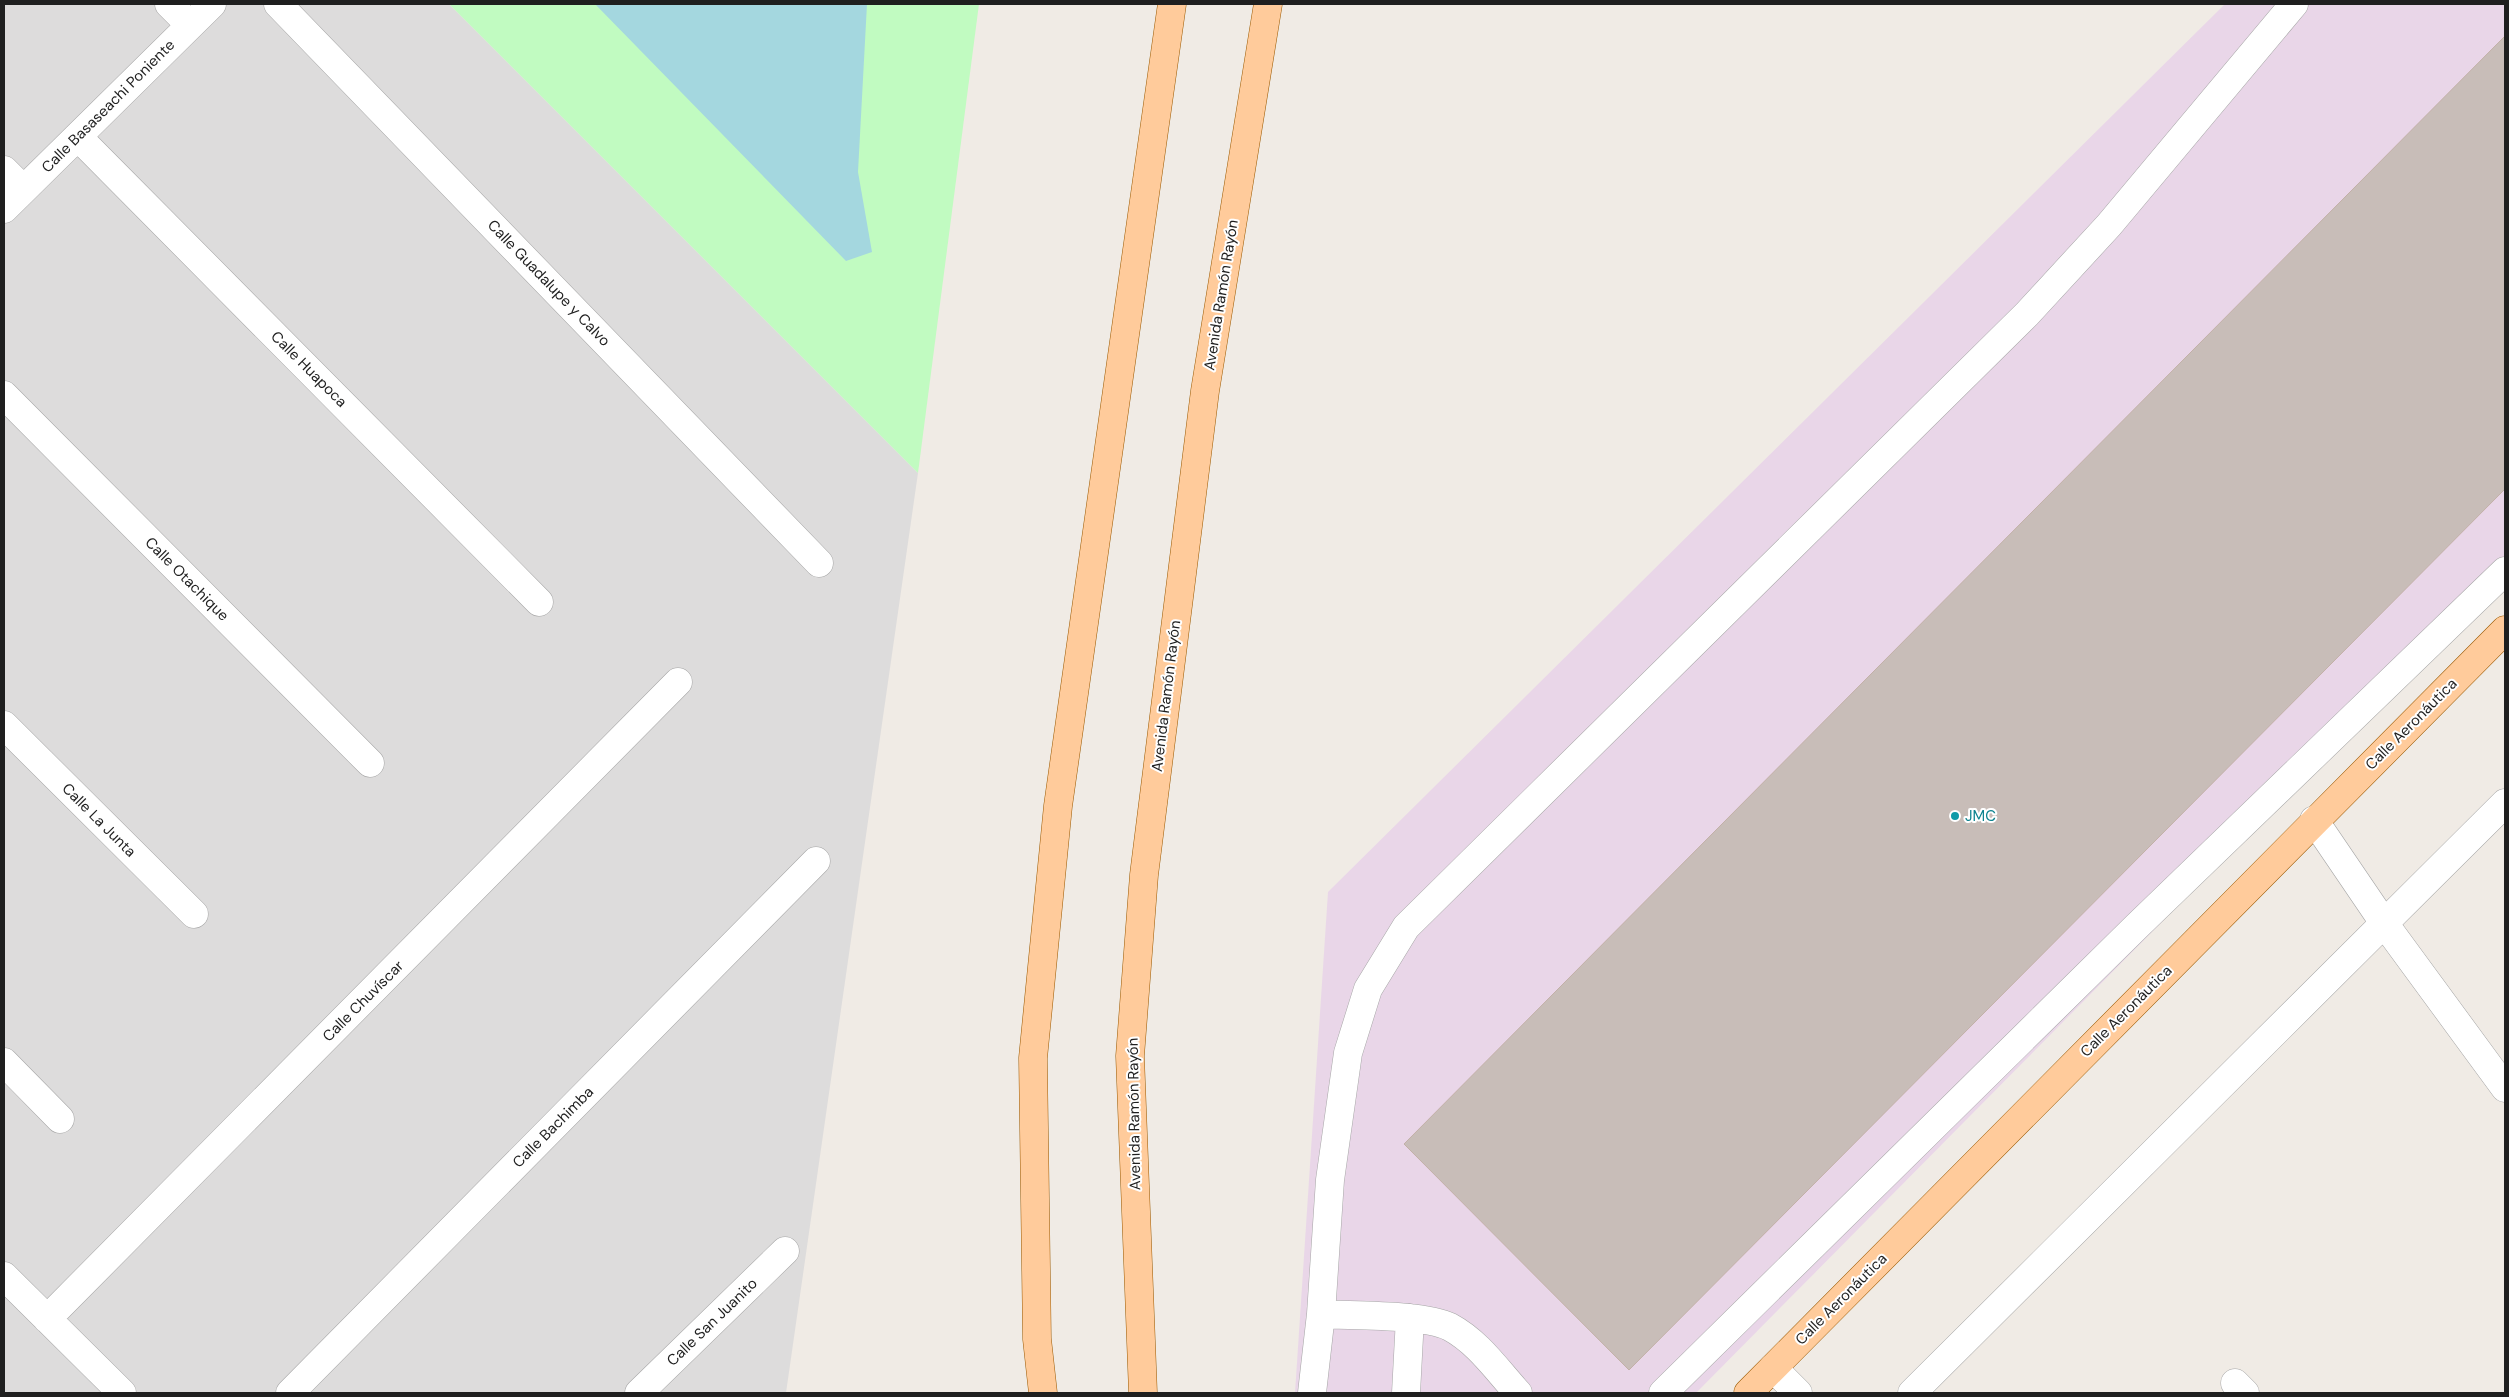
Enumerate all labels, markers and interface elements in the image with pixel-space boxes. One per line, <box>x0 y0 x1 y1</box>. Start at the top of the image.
street label: Calle Basaseachi Poniente <box>37 35 179 177</box>
street label: Calle Guadalupe y Calvo <box>483 215 615 351</box>
street label: Avenida Ramón Rayón <box>1199 218 1243 372</box>
street label: Calle Huapoca <box>267 327 351 411</box>
street label: Calle Otachique <box>141 533 233 625</box>
street label: Avenida Ramón Rayón <box>1147 619 1185 773</box>
street label: Calle Aeronáutica <box>2361 674 2461 774</box>
street label: Calle La Junta <box>58 779 140 861</box>
place label: JMC <box>1965 806 1996 826</box>
marker: JMC <box>1949 810 1961 822</box>
street label: Calle Chuvíscar <box>318 956 408 1046</box>
street label: Calle Aeronáutica <box>2076 961 2176 1061</box>
street label: Avenida Ramón Rayón <box>1123 1038 1145 1190</box>
street label: Calle Bachimba <box>508 1082 598 1172</box>
street label: Calle Aeronáutica <box>1791 1249 1891 1349</box>
street label: Calle San Juanito <box>662 1274 762 1370</box>

